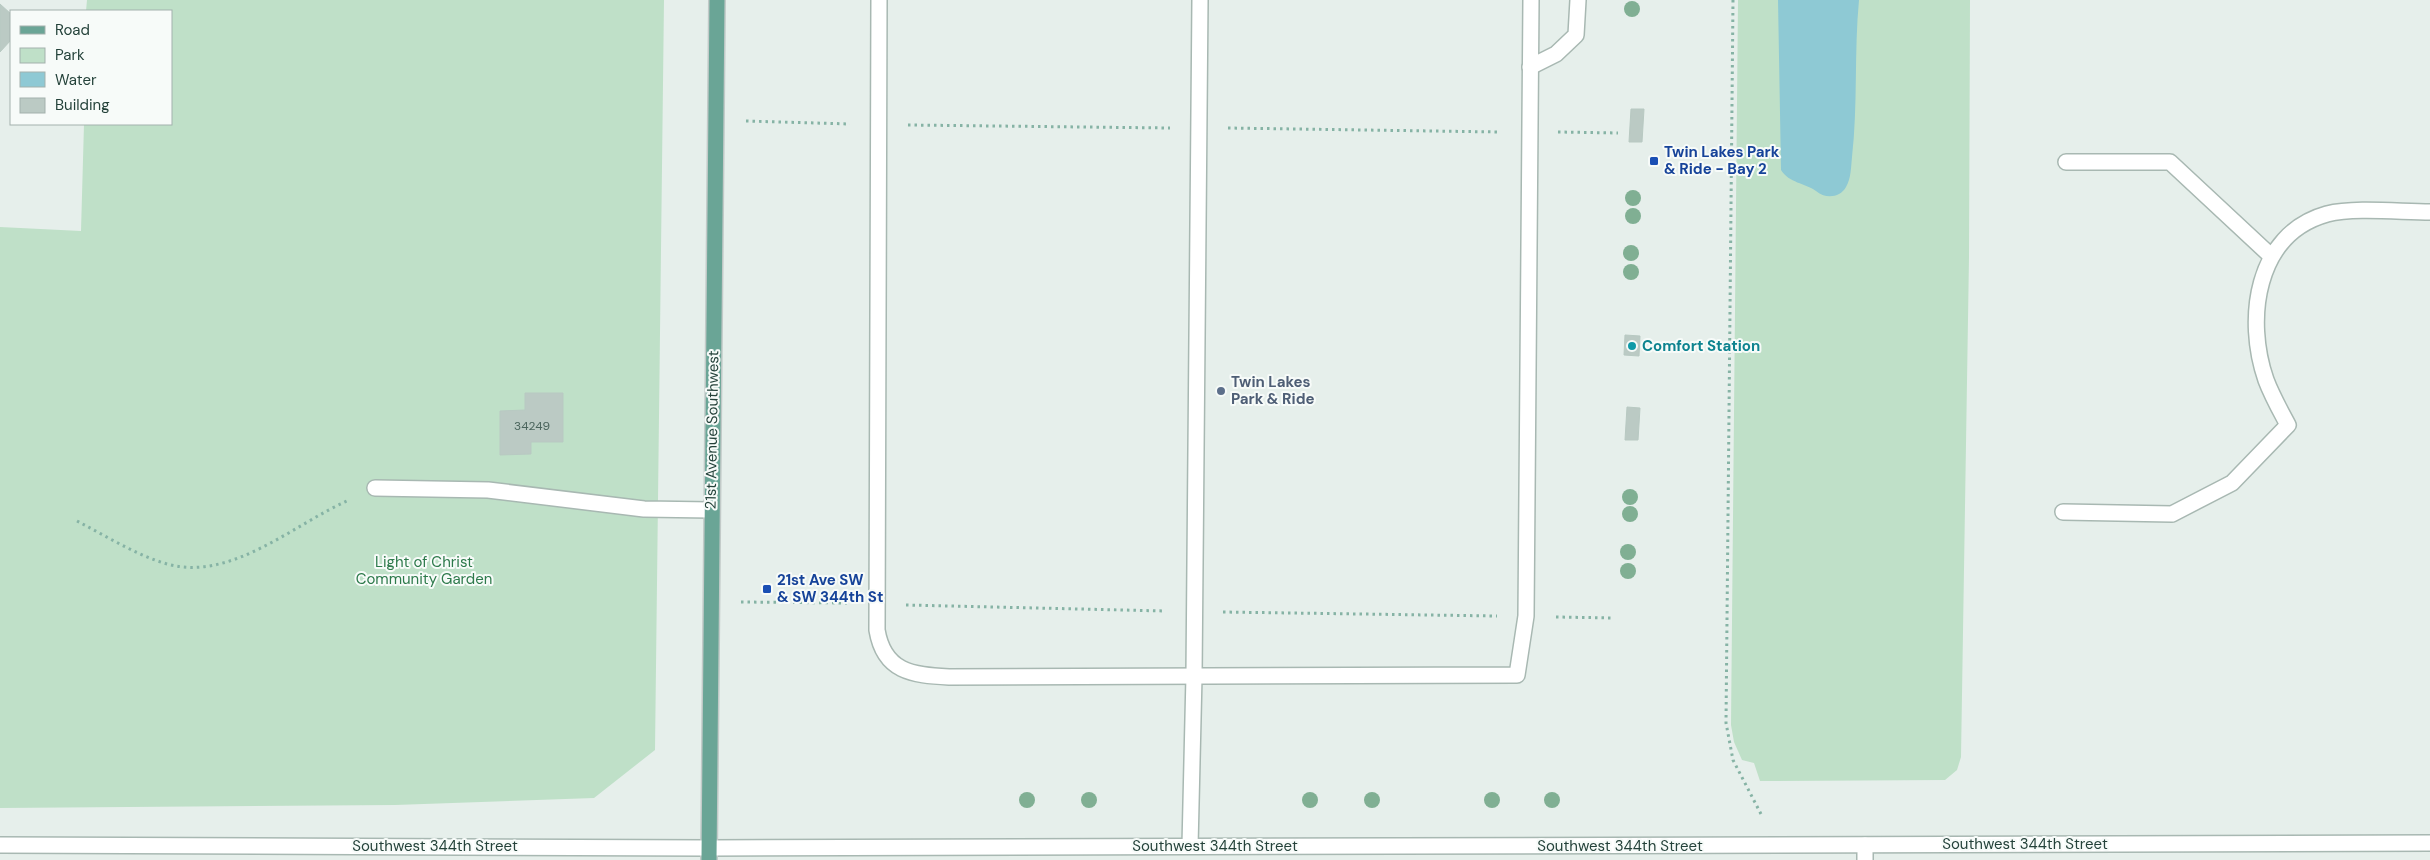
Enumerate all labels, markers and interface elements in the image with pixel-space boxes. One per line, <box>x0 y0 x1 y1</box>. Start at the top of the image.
legend <box>10 10 172 125</box>
text: Road <box>55 20 90 40</box>
text: Park <box>55 45 85 65</box>
text: Water <box>55 70 97 90</box>
text: Building <box>55 95 110 115</box>
place label: Twin Lakes Park & Ride - Bay 2 <box>1664 142 1780 179</box>
marker: Twin Lakes Park & Ride - Bay 2 <box>1648 155 1660 167</box>
place label: Comfort Station <box>1642 336 1760 356</box>
marker: Comfort Station <box>1626 340 1638 352</box>
street label: 21st Avenue Southwest <box>701 350 723 510</box>
place label: Twin Lakes Park & Ride <box>1231 372 1315 409</box>
marker: Twin Lakes Park & Ride <box>1215 385 1227 397</box>
house number: 34249 <box>514 418 550 434</box>
park label: Light of Christ Community Garden <box>356 552 492 589</box>
place label: 21st Ave SW & SW 344th St <box>777 570 883 607</box>
marker: 21st Ave SW & SW 344th St <box>761 583 773 595</box>
street label: Southwest 344th Street <box>1942 834 2108 854</box>
street label: Southwest 344th Street <box>352 836 518 856</box>
street label: Southwest 344th Street <box>1132 836 1298 856</box>
street label: Southwest 344th Street <box>1537 836 1703 856</box>

